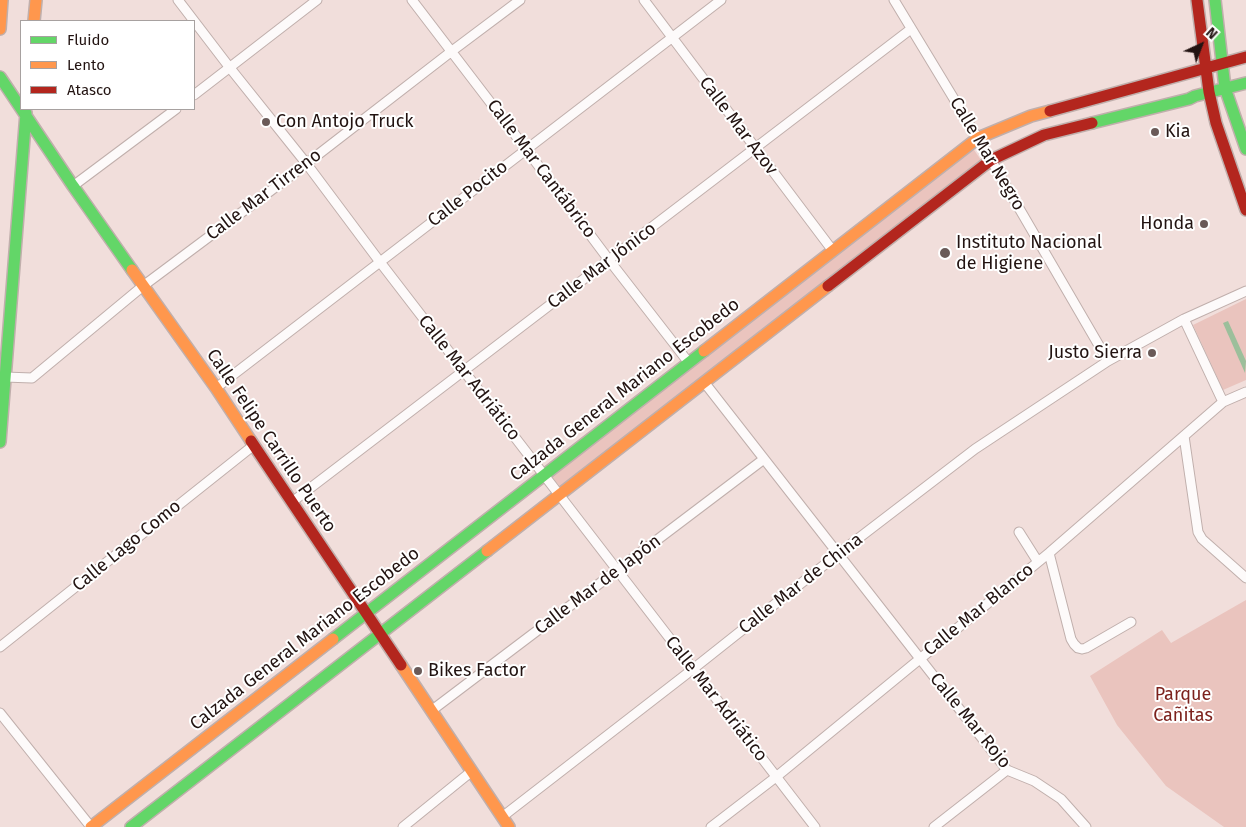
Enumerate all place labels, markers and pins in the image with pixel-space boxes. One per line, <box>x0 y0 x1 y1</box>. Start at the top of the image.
place label: Con Antojo Truck <box>276 111 413 133</box>
marker: Con Antojo Truck <box>260 116 272 128</box>
place label: Kia <box>1165 121 1190 143</box>
marker: Kia <box>1149 126 1161 138</box>
place label: Honda <box>1140 213 1194 235</box>
marker: Honda <box>1198 218 1210 230</box>
place label: Instituto Nacional de Higiene <box>956 232 1102 274</box>
marker: Instituto Nacional de Higiene <box>938 246 952 260</box>
place label: Justo Sierra <box>1048 342 1142 364</box>
marker: Justo Sierra <box>1146 347 1158 359</box>
place label: Bikes Factor <box>428 660 526 682</box>
marker: Bikes Factor <box>412 665 424 677</box>

